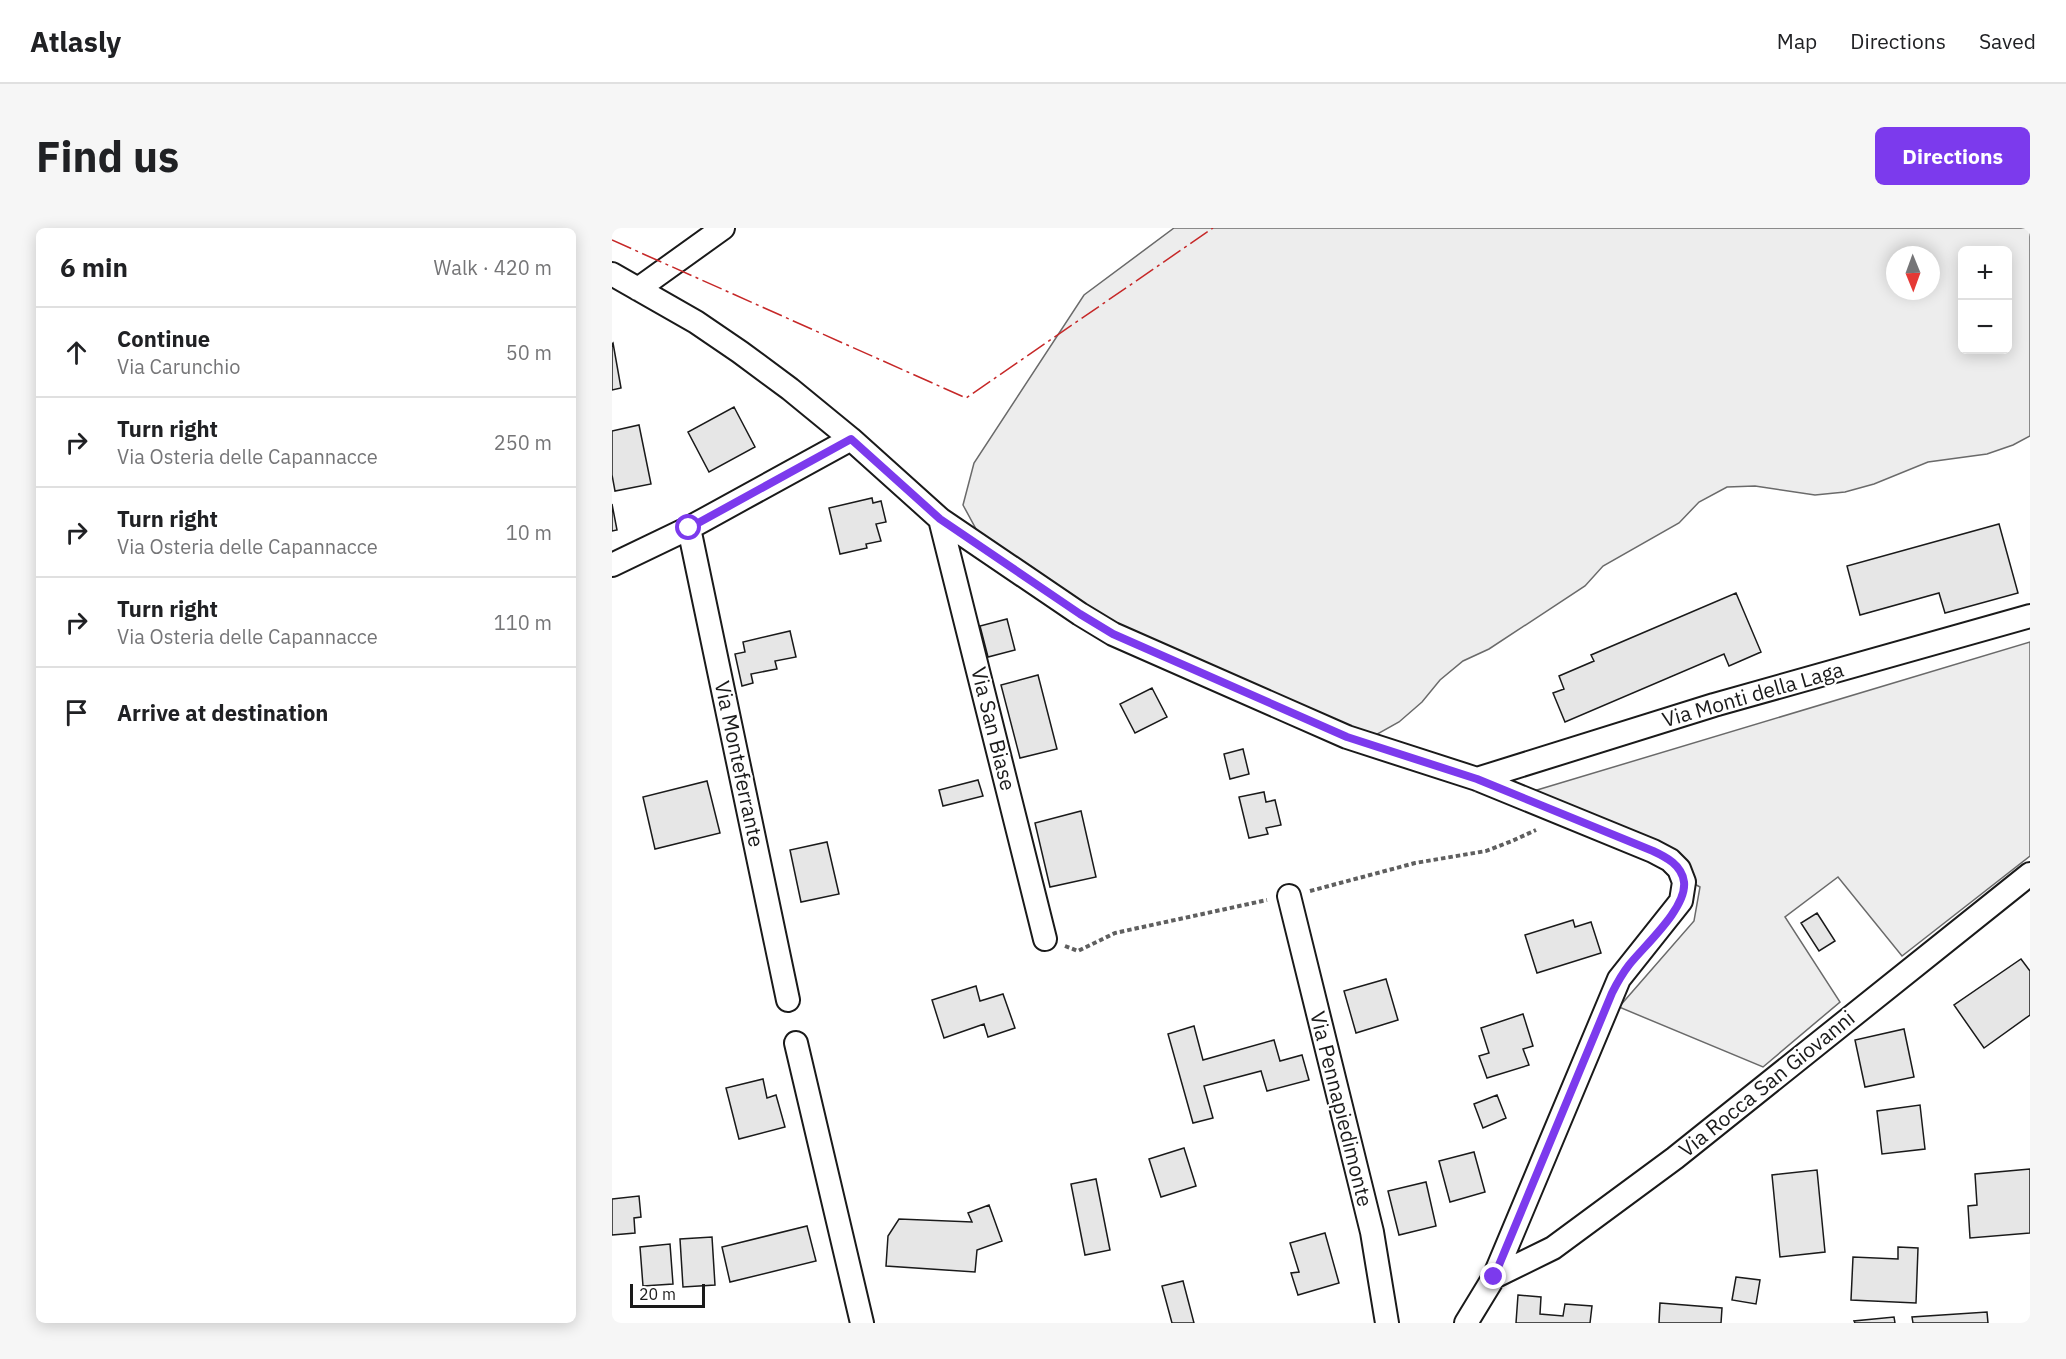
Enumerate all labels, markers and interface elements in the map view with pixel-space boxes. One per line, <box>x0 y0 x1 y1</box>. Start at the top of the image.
text: Atlasly <box>30 23 121 60</box>
text: Map <box>1777 27 1817 55</box>
text: Directions <box>1850 27 1946 55</box>
text: Saved <box>1979 27 2036 55</box>
button: Directions <box>1875 127 2030 185</box>
text: Find us <box>36 129 179 184</box>
north arrow <box>1886 246 1940 300</box>
map controls <box>1958 246 2012 354</box>
button: + <box>1958 246 2012 300</box>
text: 6 min <box>60 250 128 284</box>
text: Walk · 420 m <box>434 254 552 281</box>
button: − <box>1958 300 2012 354</box>
text: Continue <box>117 324 210 353</box>
icon: ahead <box>60 336 93 369</box>
text: 50 m <box>506 339 552 366</box>
text: Via Carunchio <box>117 353 240 380</box>
text: Turn right <box>117 414 218 443</box>
icon: right <box>60 426 93 459</box>
text: 250 m <box>494 429 552 456</box>
text: Via Osteria delle Capannacce <box>117 443 378 470</box>
text: Turn right <box>117 504 218 533</box>
route start <box>675 514 701 540</box>
icon: right <box>60 516 93 549</box>
text: 10 m <box>506 519 552 546</box>
text: Via Osteria delle Capannacce <box>117 533 378 560</box>
text: Turn right <box>117 594 218 623</box>
icon: right <box>60 606 93 639</box>
text: 110 m <box>494 609 552 636</box>
text: Via Osteria delle Capannacce <box>117 623 378 650</box>
street label: Via Monti della Laga <box>1659 655 1847 733</box>
street label: Via San Biase <box>965 664 1023 793</box>
street label: Via Monteferrante <box>709 678 771 850</box>
icon: arrive <box>60 696 93 729</box>
text: Arrive at destination <box>117 698 328 727</box>
street label: Via Rocca San Giovanni <box>1673 1004 1860 1163</box>
street label: Via Pennapiedimonte <box>1304 1008 1380 1209</box>
route end <box>1480 1263 1506 1289</box>
scale bar <box>630 1281 705 1308</box>
text: 20 m <box>639 1284 676 1304</box>

